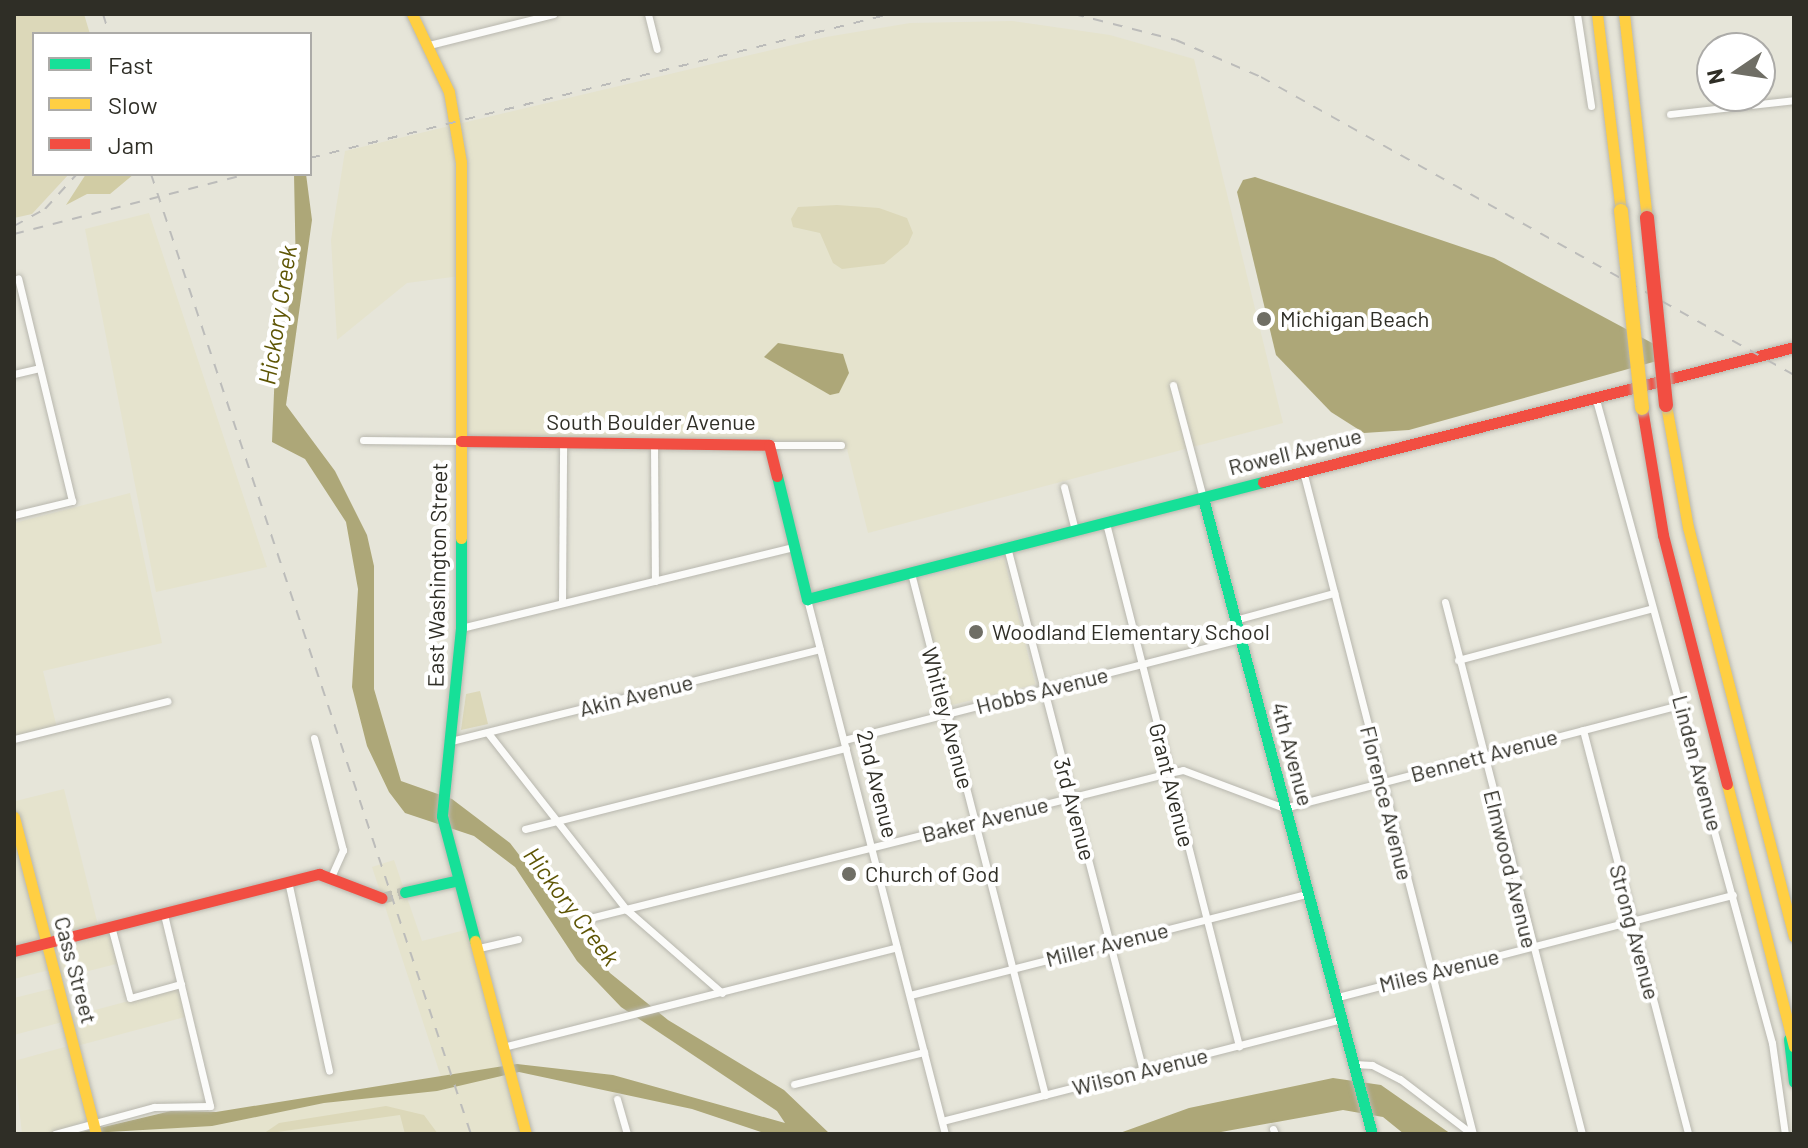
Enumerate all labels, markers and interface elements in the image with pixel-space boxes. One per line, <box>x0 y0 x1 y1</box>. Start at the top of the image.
legend <box>32 32 312 176</box>
north arrow <box>1696 32 1776 112</box>
text: Fast <box>108 50 153 79</box>
text: N <box>1700 67 1729 87</box>
text: Slow <box>108 90 157 119</box>
text: Jam <box>108 130 154 159</box>
water label: Hickory Creek <box>252 243 302 387</box>
place label: Michigan Beach <box>1280 306 1429 332</box>
marker: Michigan Beach <box>1255 310 1273 328</box>
street label: South Boulder Avenue <box>546 409 756 435</box>
street label: Rowell Avenue <box>1226 422 1364 480</box>
street label: East Washington Street <box>422 462 452 688</box>
place label: Woodland Elementary School <box>992 619 1270 645</box>
marker: Woodland Elementary School <box>967 623 985 641</box>
street label: Whitley Avenue <box>916 644 980 792</box>
street label: Hobbs Avenue <box>973 661 1111 719</box>
street label: Akin Avenue <box>576 668 696 722</box>
street label: Linden Avenue <box>1667 692 1729 834</box>
street label: 4th Avenue <box>1266 699 1320 809</box>
street label: Grant Avenue <box>1144 720 1200 850</box>
street label: Florence Avenue <box>1355 723 1419 883</box>
street label: Bennett Avenue <box>1408 723 1560 787</box>
street label: 2nd Avenue <box>852 728 904 840</box>
street label: 3rd Avenue <box>1049 755 1101 863</box>
street label: Elmwood Avenue <box>1479 787 1543 951</box>
street label: Baker Avenue <box>919 791 1051 847</box>
water label: Hickory Creek <box>518 841 626 971</box>
place label: Church of God <box>865 861 999 887</box>
street label: Strong Avenue <box>1604 862 1666 1002</box>
marker: Church of God <box>840 865 858 883</box>
street label: Cass Street <box>49 914 103 1026</box>
street label: Miller Avenue <box>1043 916 1171 972</box>
street label: Miles Avenue <box>1376 942 1502 998</box>
street label: Wilson Avenue <box>1070 1041 1210 1101</box>

